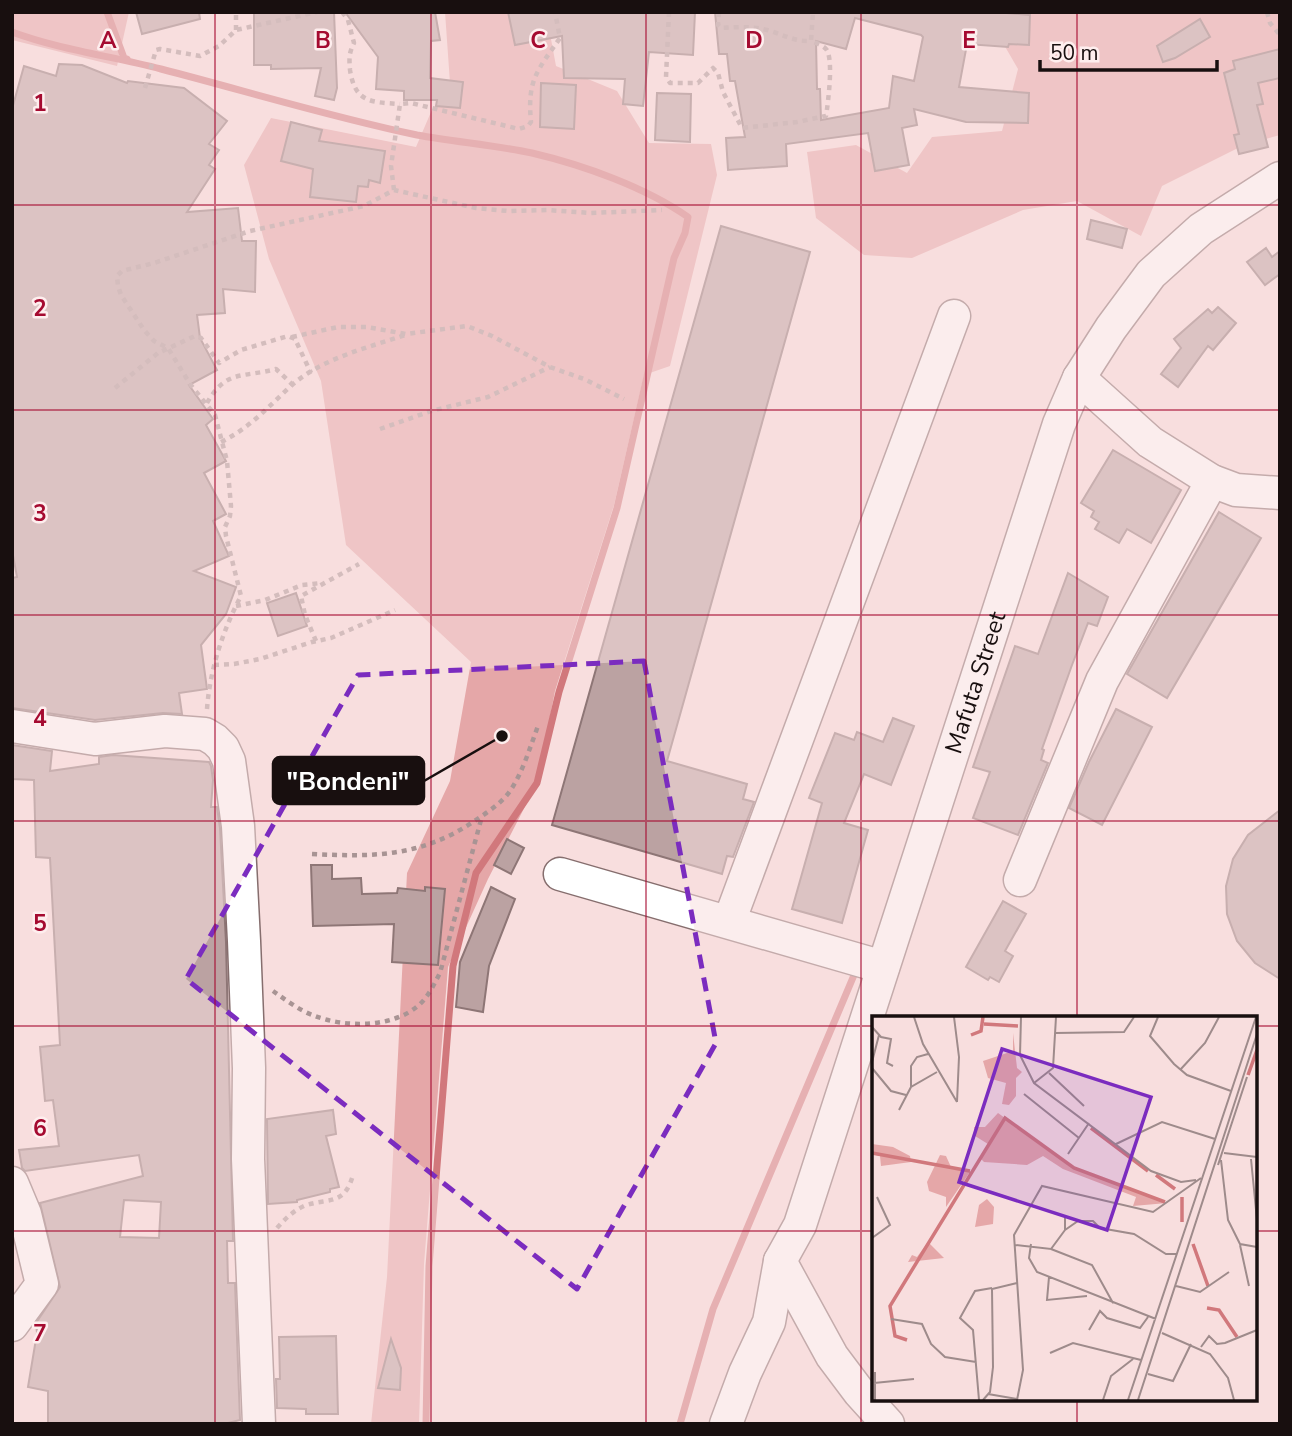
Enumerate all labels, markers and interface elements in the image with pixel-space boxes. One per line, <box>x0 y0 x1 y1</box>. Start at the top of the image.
text: A <box>99 25 117 56</box>
text: B <box>315 25 331 56</box>
text: C <box>530 25 546 56</box>
text: D <box>745 25 763 56</box>
text: E <box>962 25 976 56</box>
scale bar <box>1040 28 1217 72</box>
text: 50 m <box>1050 39 1099 67</box>
text: 1 <box>33 88 47 119</box>
text: 2 <box>33 293 47 324</box>
text: 3 <box>33 498 47 529</box>
street label: Mafuta Street <box>937 607 1013 758</box>
text: 4 <box>33 703 47 734</box>
callout: "Bondeni" <box>273 757 424 804</box>
text: "Bondeni" <box>287 764 409 799</box>
text: 5 <box>33 908 47 939</box>
inset map <box>872 1016 1257 1401</box>
text: 6 <box>33 1113 47 1144</box>
text: 7 <box>33 1318 47 1349</box>

